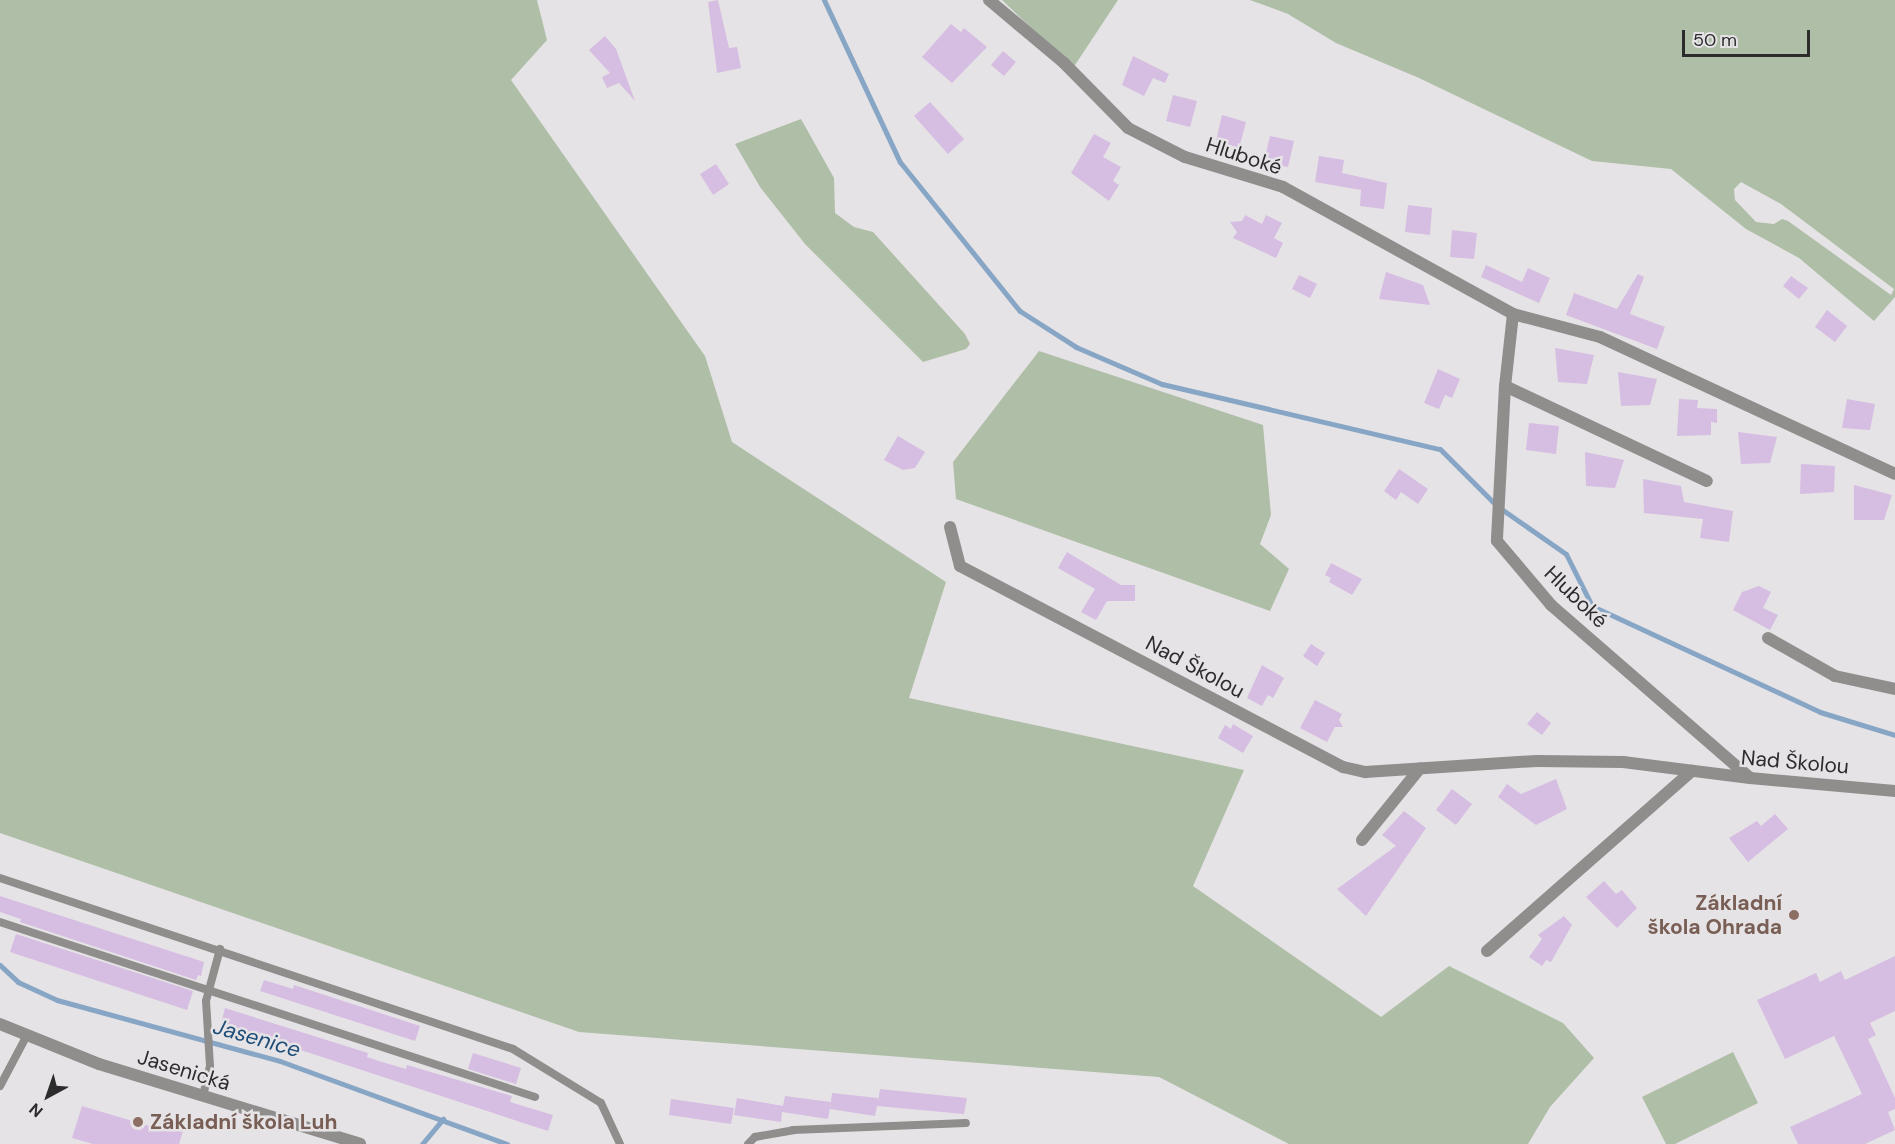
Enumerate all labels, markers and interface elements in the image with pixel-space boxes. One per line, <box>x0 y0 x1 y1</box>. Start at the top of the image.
scale bar <box>1685 18 1812 56</box>
text: 50 m <box>1693 28 1737 52</box>
street label: Hluboké <box>1203 132 1285 180</box>
street label: Hluboké <box>1539 561 1613 633</box>
street label: Nad Školou <box>1141 630 1249 704</box>
street label: Nad Školou <box>1740 745 1850 779</box>
place label: Základní škola Ohrada <box>1648 890 1782 940</box>
marker: Základní škola Ohrada <box>1787 908 1801 922</box>
water label: Jasenice <box>210 1013 304 1063</box>
street label: Jasenická <box>135 1044 233 1096</box>
north arrow <box>18 1066 78 1126</box>
text: N <box>25 1098 47 1122</box>
place label: Základní škola Luh <box>150 1109 337 1135</box>
marker: Základní škola Luh <box>131 1115 145 1129</box>

